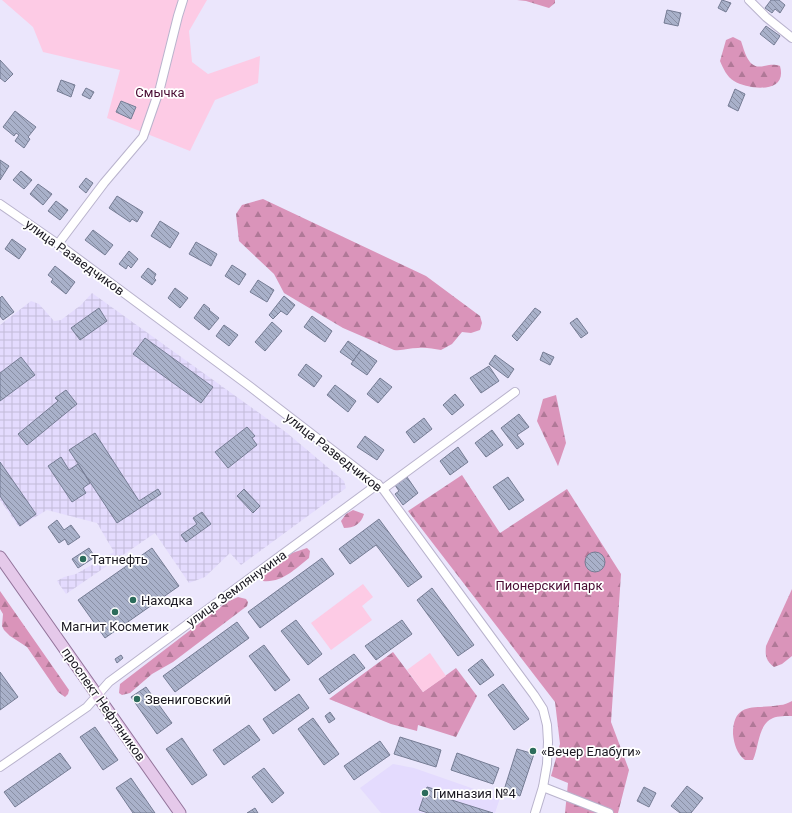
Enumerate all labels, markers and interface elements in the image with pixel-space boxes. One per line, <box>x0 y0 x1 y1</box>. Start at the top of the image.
park label: Смычка <box>135 85 185 100</box>
street label: улица Разведчиков <box>22 216 127 298</box>
street label: улица Разведчиков <box>282 410 385 495</box>
street label: улица Землянухина <box>183 547 289 630</box>
place label: Татнефть <box>91 552 148 567</box>
marker: Татнефть <box>78 554 88 564</box>
park label: Пионерский парк <box>496 578 602 593</box>
place label: Находка <box>141 593 193 608</box>
marker: Находка <box>128 595 138 605</box>
marker: Магнит Косметик <box>110 607 120 617</box>
place label: Магнит Косметик <box>61 619 169 634</box>
street label: проспект Нефтяников <box>59 645 148 764</box>
place label: Звениговский <box>145 692 231 707</box>
marker: Звениговский <box>132 694 142 704</box>
place label: «Вечер Елабуги» <box>541 744 641 759</box>
marker: «Вечер Елабуги» <box>528 746 538 756</box>
place label: Гимназия №4 <box>433 786 516 801</box>
marker: Гимназия №4 <box>420 788 430 798</box>

